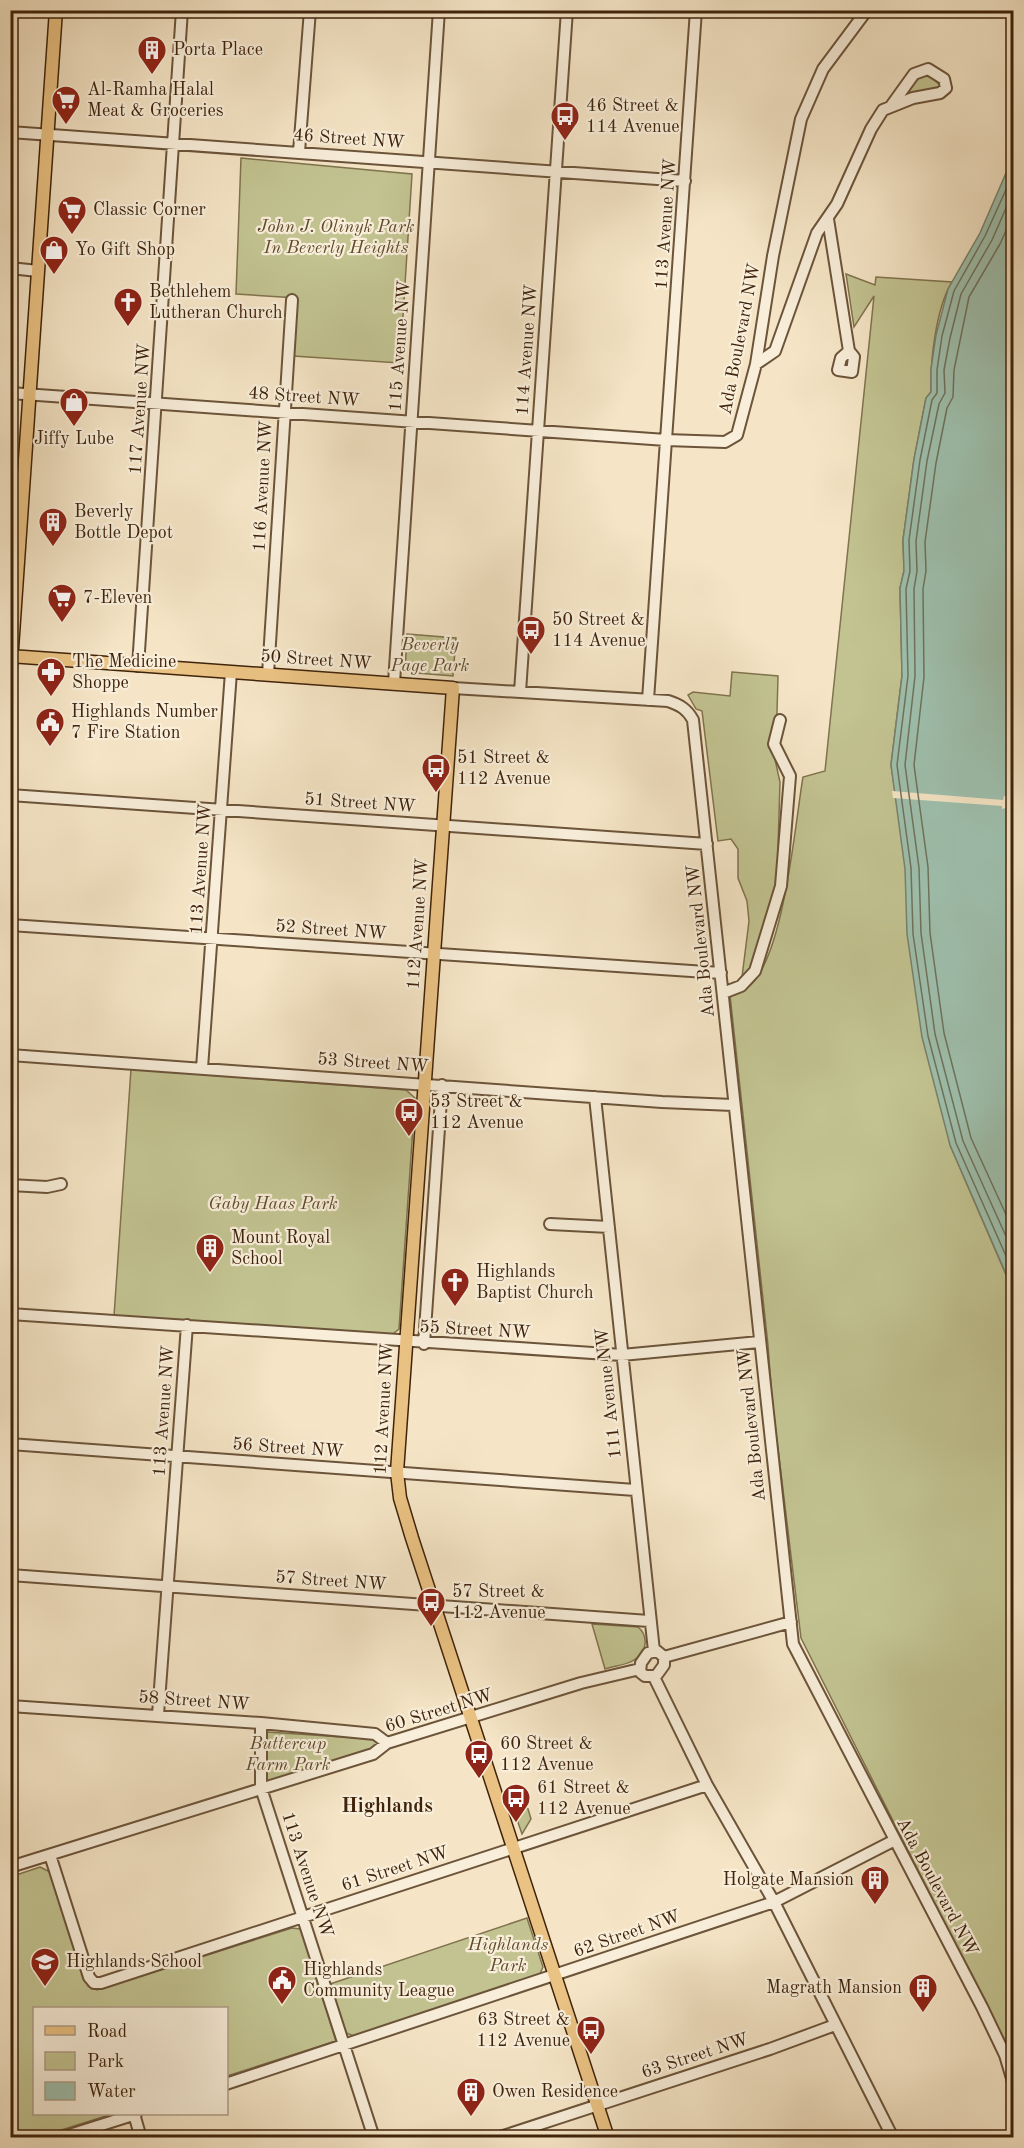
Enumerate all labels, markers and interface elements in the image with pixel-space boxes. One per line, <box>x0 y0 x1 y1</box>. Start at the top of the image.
building icon: Porta Place <box>136 34 168 76</box>
place label: Porta Place <box>173 41 263 59</box>
place label: Al-Ramha Halal Meat & Groceries <box>87 81 224 120</box>
supermarket icon: Al-Ramha Halal Meat & Groceries <box>50 84 82 126</box>
place label: 46 Street & 114 Avenue <box>586 97 680 136</box>
bus stop icon: 46 Street & 114 Avenue <box>549 100 581 142</box>
street label: 46 Street NW <box>293 126 405 152</box>
street label: 113 Avenue NW <box>652 158 680 290</box>
supermarket icon: Classic Corner <box>56 194 88 236</box>
place label: Classic Corner <box>93 201 207 219</box>
park label: John J. Olinyk Park In Beverly Heights <box>258 218 415 257</box>
shop icon: Yo Gift Shop <box>38 234 70 276</box>
place label: Yo Gift Shop <box>75 241 175 259</box>
street label: Ada Boulevard NW <box>716 262 764 416</box>
street label: 115 Avenue NW <box>386 280 414 412</box>
place label: Bethlehem Lutheran Church <box>149 283 283 322</box>
street label: 114 Avenue NW <box>513 284 541 416</box>
church icon: Bethlehem Lutheran Church <box>112 286 144 328</box>
street label: 117 Avenue NW <box>126 343 154 475</box>
street label: 48 Street NW <box>248 384 360 410</box>
shop icon: Jiffy Lube <box>58 386 90 428</box>
street label: 116 Avenue NW <box>251 420 275 552</box>
place label: Jiffy Lube <box>34 430 114 448</box>
place label: Beverly Bottle Depot <box>74 503 173 542</box>
building icon: Beverly Bottle Depot <box>37 506 69 548</box>
supermarket icon: 7-Eleven <box>46 582 78 624</box>
place label: 7-Eleven <box>83 589 153 607</box>
place label: 50 Street & 114 Avenue <box>552 611 646 650</box>
bus stop icon: 50 Street & 114 Avenue <box>515 614 547 656</box>
park label: Beverly Page Park <box>390 636 470 675</box>
street label: 50 Street NW <box>260 647 372 673</box>
place label: The Medicine Shoppe <box>72 653 176 692</box>
pharmacy icon: The Medicine Shoppe <box>35 656 67 698</box>
place label: Highlands Number 7 Fire Station <box>71 703 219 742</box>
public building icon: Highlands Number 7 Fire Station <box>34 706 66 748</box>
place label: 51 Street & 112 Avenue <box>457 749 551 788</box>
bus stop icon: 51 Street & 112 Avenue <box>420 752 452 794</box>
street label: 51 Street NW <box>304 790 416 816</box>
street label: 113 Avenue NW <box>187 803 215 935</box>
street label: 112 Avenue NW <box>404 858 432 990</box>
street label: Ada Boulevard NW <box>684 864 718 1018</box>
street label: 52 Street NW <box>275 917 387 943</box>
street label: 53 Street NW <box>317 1050 429 1076</box>
place label: 53 Street & 112 Avenue <box>430 1093 524 1132</box>
bus stop icon: 53 Street & 112 Avenue <box>393 1096 425 1138</box>
park label: Gaby Haas Park <box>208 1195 338 1213</box>
place label: Mount Royal School <box>231 1229 330 1268</box>
building icon: Mount Royal School <box>194 1232 226 1274</box>
place label: Highlands Baptist Church <box>476 1263 594 1302</box>
church icon: Highlands Baptist Church <box>439 1266 471 1308</box>
street label: 55 Street NW <box>419 1318 531 1342</box>
street label: 111 Avenue NW <box>593 1327 625 1459</box>
street label: 112 Avenue NW <box>372 1343 396 1475</box>
street label: 113 Avenue NW <box>150 1345 178 1477</box>
street label: Ada Boulevard NW <box>735 1348 769 1502</box>
street label: 56 Street NW <box>232 1435 344 1461</box>
street label: 57 Street NW <box>275 1568 387 1594</box>
place label: 57 Street & 112 Avenue <box>452 1583 546 1622</box>
bus stop icon: 57 Street & 112 Avenue <box>415 1586 447 1628</box>
street label: 60 Street NW <box>383 1686 495 1736</box>
street label: 58 Street NW <box>138 1688 250 1714</box>
park label: Buttercup Farm Park <box>244 1735 331 1774</box>
place label: 60 Street & 112 Avenue <box>500 1735 594 1774</box>
bus stop icon: 60 Street & 112 Avenue <box>463 1738 495 1780</box>
place label: 61 Street & 112 Avenue <box>537 1779 631 1818</box>
bus stop icon: 61 Street & 112 Avenue <box>500 1782 532 1824</box>
district label: Highlands <box>341 1797 433 1817</box>
street label: 113 Avenue NW <box>278 1810 336 1940</box>
street label: Ada Boulevard NW <box>893 1815 981 1959</box>
street label: 61 Street NW <box>339 1843 451 1895</box>
building icon: Holgate Mansion <box>859 1864 891 1906</box>
place label: Holgate Mansion <box>723 1871 854 1889</box>
street label: 62 Street NW <box>571 1907 683 1961</box>
park label: Highlands Park <box>467 1936 549 1975</box>
school or university icon: Highlands School <box>29 1946 61 1988</box>
place label: Highlands School <box>66 1953 202 1971</box>
place label: Highlands Community League <box>303 1961 455 2000</box>
public building icon: Highlands Community League <box>266 1964 298 2006</box>
building icon: Magrath Mansion <box>907 1972 939 2014</box>
place label: Magrath Mansion <box>766 1979 902 1997</box>
legend <box>33 2007 228 2115</box>
place label: 63 Street & 112 Avenue <box>476 2011 570 2050</box>
bus stop icon: 63 Street & 112 Avenue <box>575 2014 607 2056</box>
text: Road <box>87 2023 127 2041</box>
street label: 63 Street NW <box>639 2030 751 2082</box>
text: Park <box>87 2053 124 2071</box>
building icon: Owen Residence <box>455 2076 487 2118</box>
text: Water <box>87 2083 136 2101</box>
place label: Owen Residence <box>492 2083 618 2101</box>

